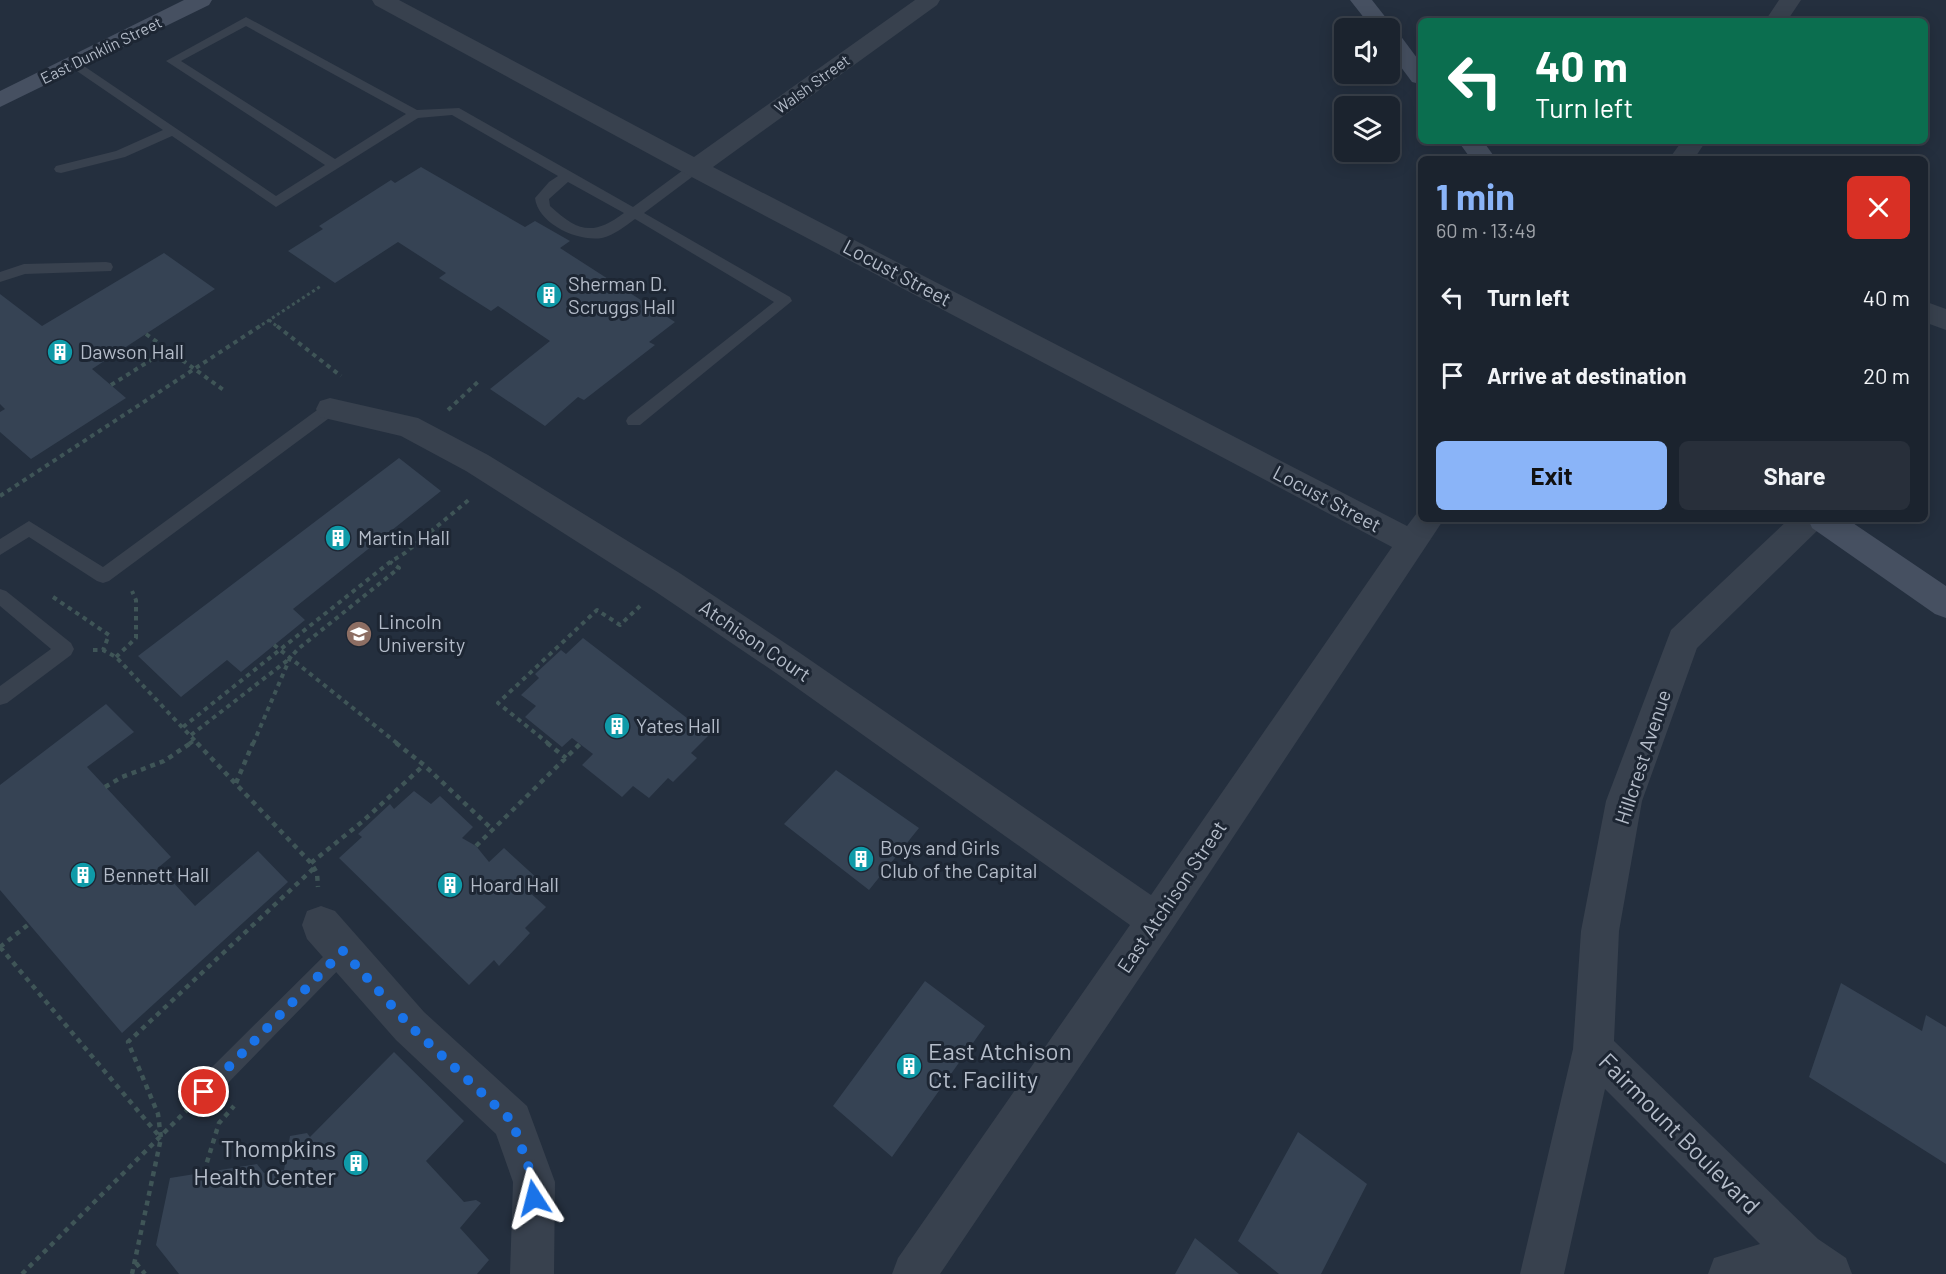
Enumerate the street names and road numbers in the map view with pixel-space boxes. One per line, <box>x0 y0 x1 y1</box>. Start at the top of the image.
street label: East Dunklin Street <box>37 12 165 87</box>
street label: Walsh Street <box>770 50 853 117</box>
street label: Locust Street <box>839 234 956 311</box>
street label: Locust Street <box>1269 460 1386 537</box>
street label: Atchison Court <box>695 594 816 686</box>
street label: Hillcrest Avenue <box>1609 686 1675 827</box>
street label: East Atchison Street <box>1111 816 1231 977</box>
street label: Fairmount Boulevard <box>1593 1046 1767 1220</box>

